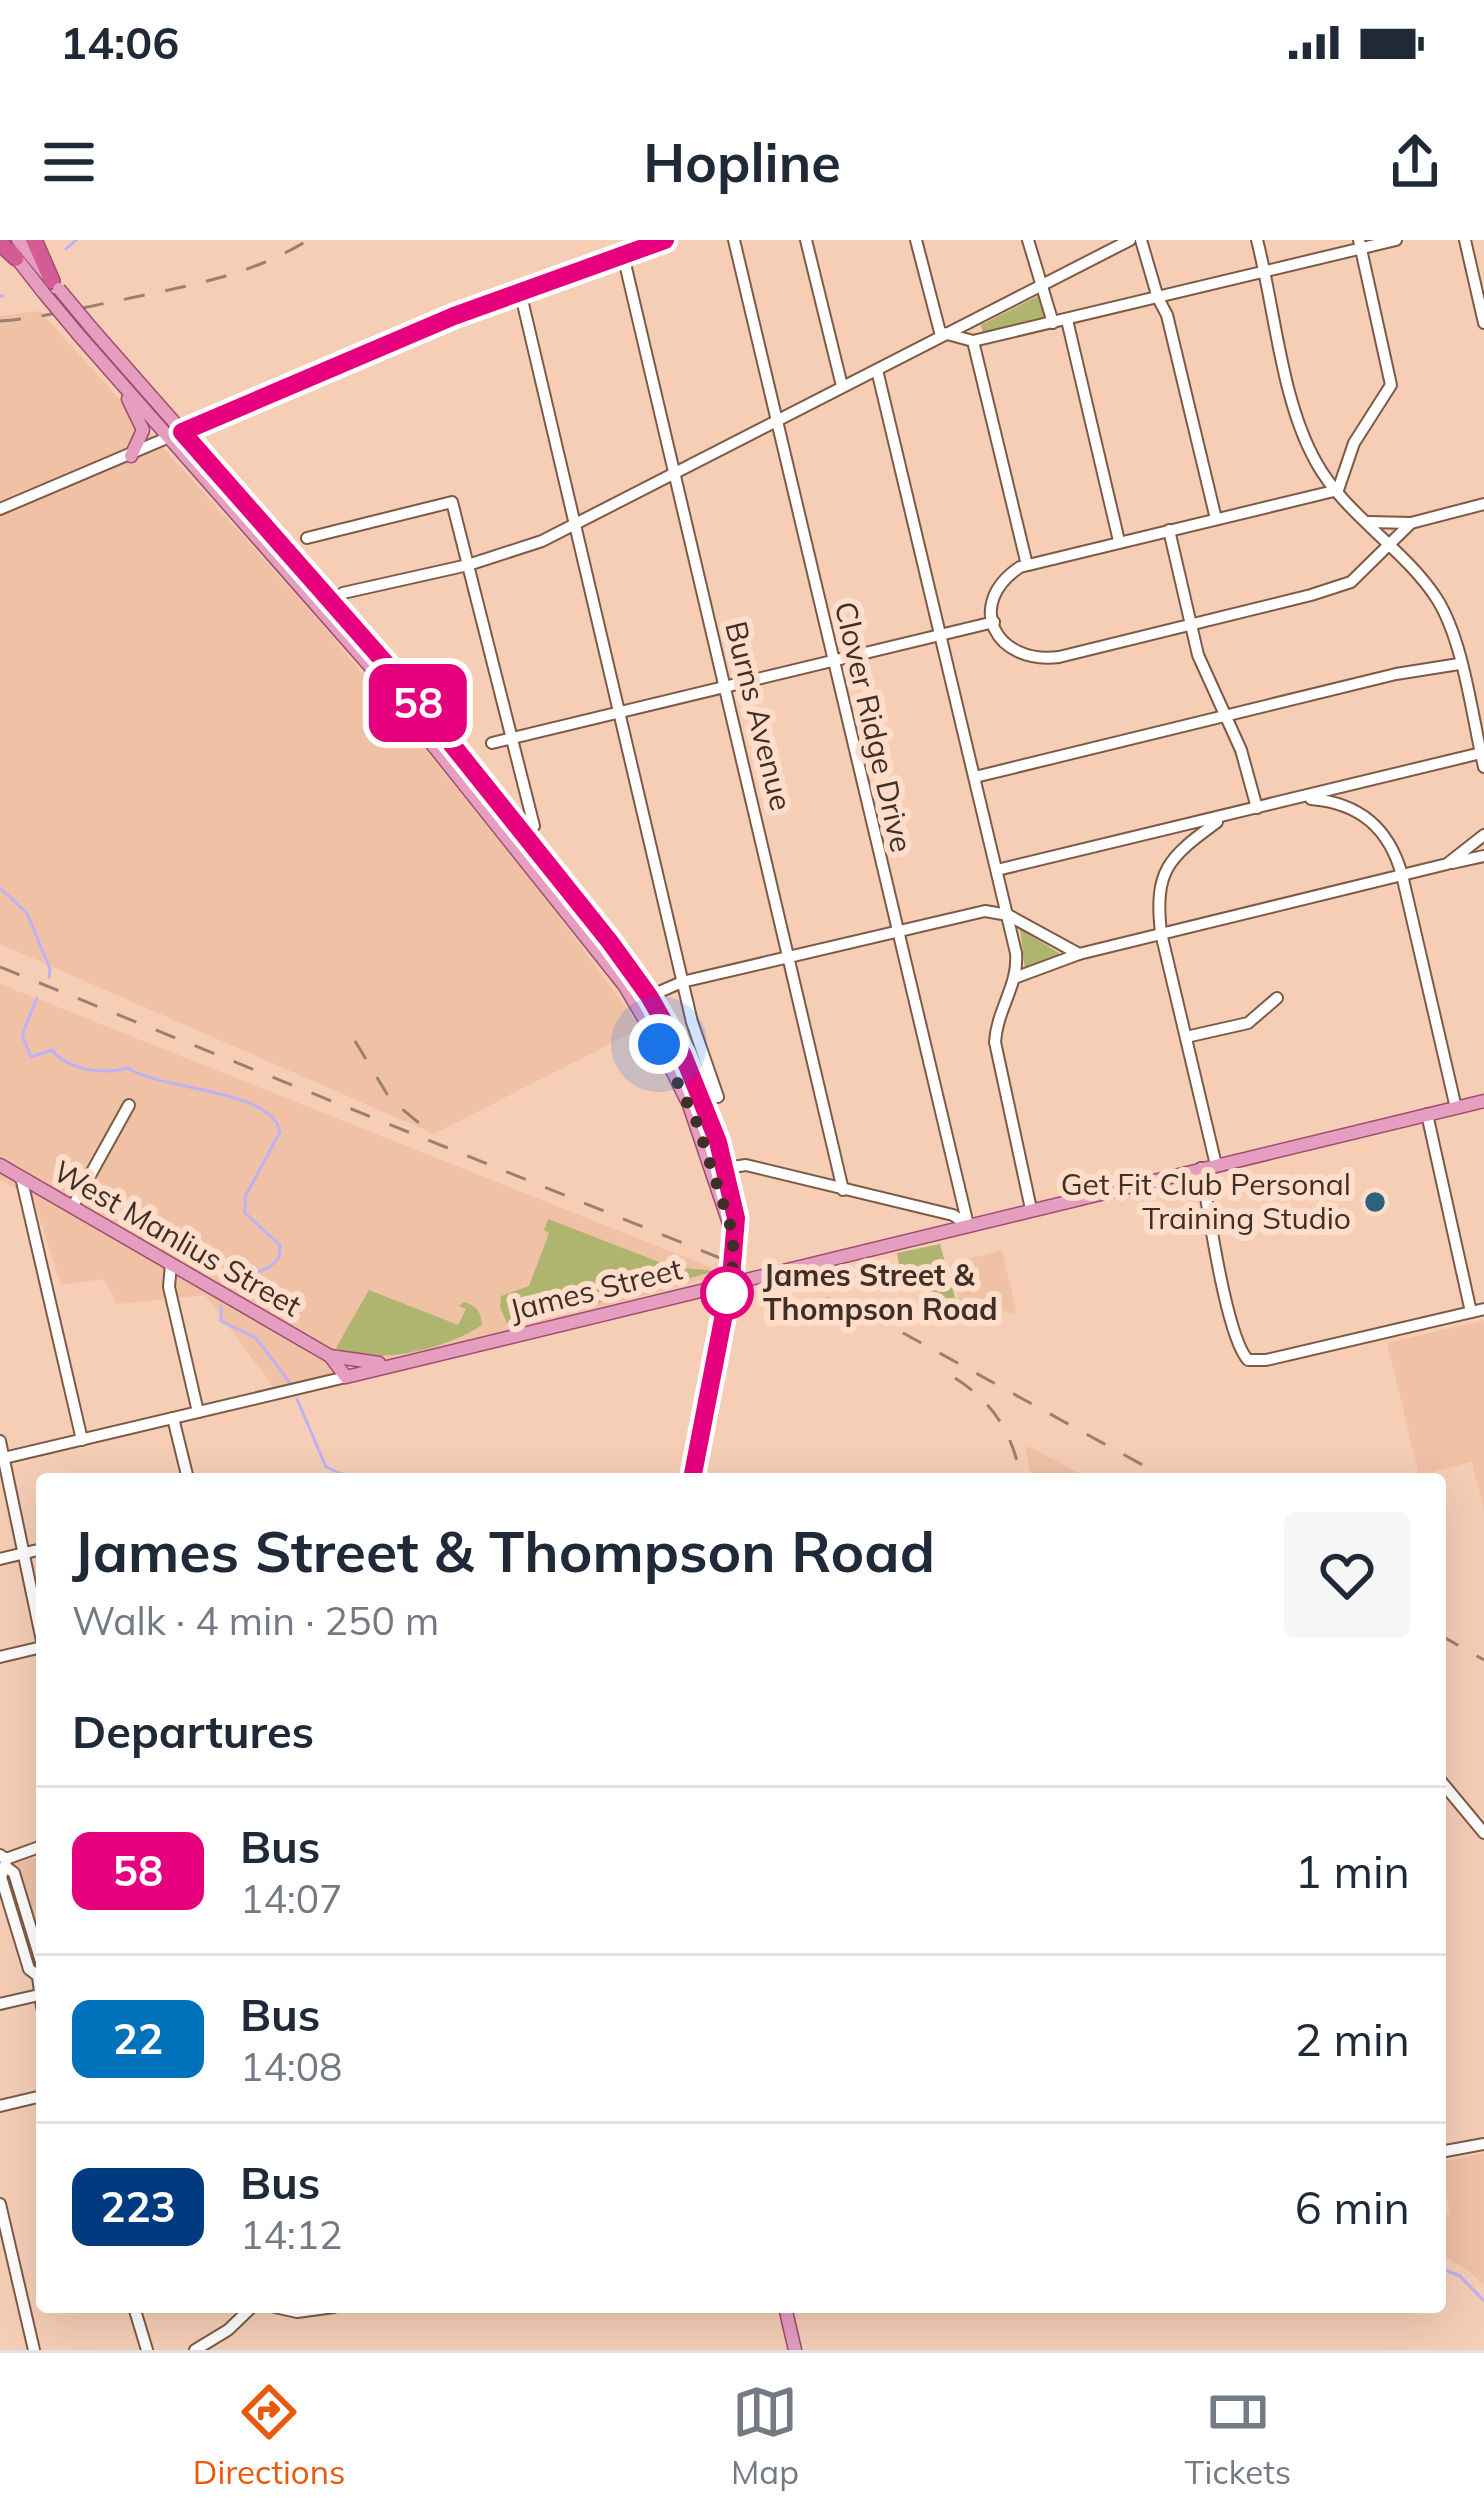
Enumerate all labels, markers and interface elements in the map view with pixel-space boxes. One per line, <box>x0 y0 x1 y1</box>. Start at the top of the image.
text: 14:06 <box>60 14 179 70</box>
text: Hopline <box>643 128 841 196</box>
icon: menu <box>36 129 102 195</box>
icon: share <box>1382 129 1448 195</box>
street label: Clover Ridge Drive <box>827 598 921 856</box>
street label: Burns Avenue <box>717 617 801 814</box>
line badge: 58 <box>364 664 472 742</box>
text: 58 <box>393 676 443 729</box>
your location <box>629 1014 689 1074</box>
street label: West Manlius Street <box>47 1152 308 1324</box>
place label: Get Fit Club Personal Training Studio <box>1061 1165 1351 1237</box>
marker: Get Fit Club Personal Training Studio <box>1362 1189 1388 1215</box>
street label: James Street <box>506 1249 686 1329</box>
place label: James Street & Thompson Road <box>763 1256 998 1328</box>
marker: James Street & Thompson Road <box>702 1268 752 1318</box>
button: heart <box>1284 1512 1410 1638</box>
text: James Street & Thompson Road <box>72 1515 935 1586</box>
text: Walk · 4 min · 250 m <box>72 1596 439 1645</box>
text: Departures <box>72 1703 314 1759</box>
text: Bus <box>240 1818 320 1874</box>
text: 1 min <box>1295 1843 1410 1899</box>
text: 58 <box>113 1844 163 1897</box>
text: 14:07 <box>240 1874 343 1923</box>
text: Bus <box>240 1986 320 2042</box>
text: 2 min <box>1295 2011 1410 2067</box>
text: 22 <box>113 2012 163 2065</box>
text: 14:08 <box>240 2042 343 2091</box>
text: Bus <box>240 2154 320 2210</box>
text: 6 min <box>1295 2179 1410 2235</box>
text: 223 <box>100 2180 176 2233</box>
text: 14:12 <box>240 2210 343 2259</box>
tab: Directions <box>193 2379 345 2492</box>
tab: Map <box>731 2379 799 2492</box>
tab: Tickets <box>1185 2379 1291 2492</box>

